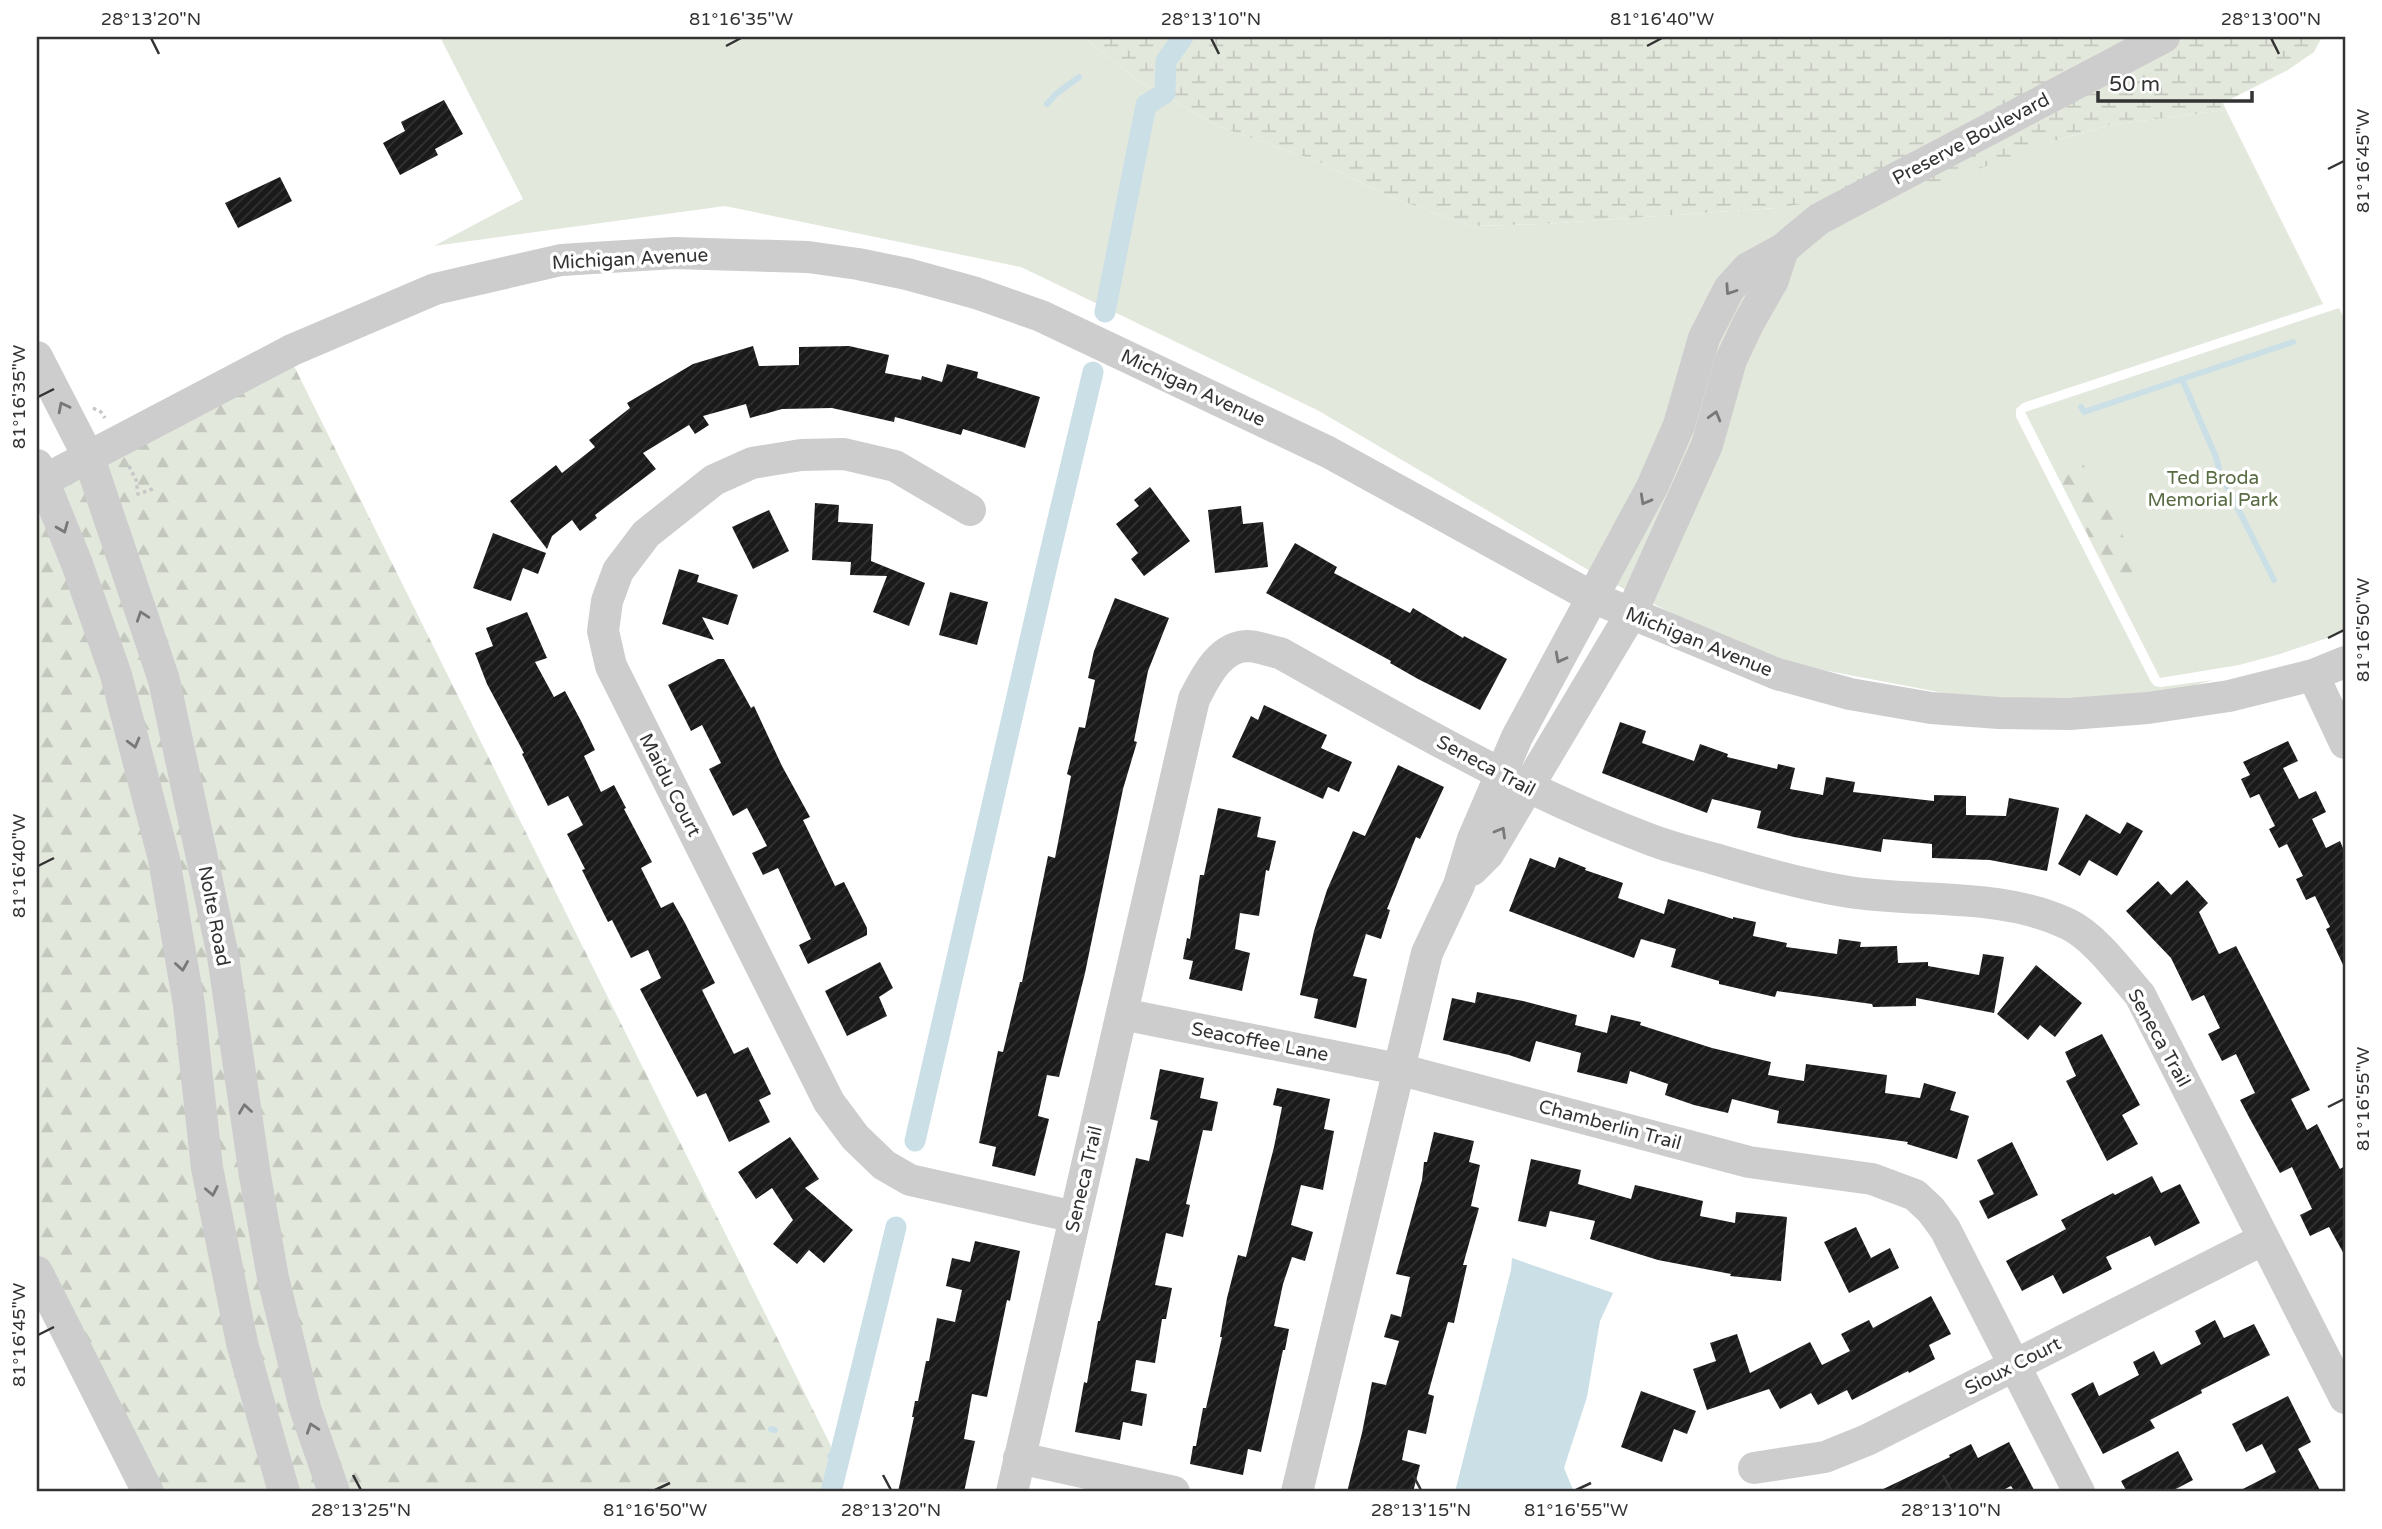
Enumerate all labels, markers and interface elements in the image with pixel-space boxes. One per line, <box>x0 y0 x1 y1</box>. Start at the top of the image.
text: 28°13'20"N <box>101 8 201 30</box>
text: 81°16'35"W <box>689 8 793 30</box>
text: 28°13'10"N <box>1161 8 1261 30</box>
text: 81°16'40"W <box>1610 8 1714 30</box>
text: 28°13'00"N <box>2221 8 2321 30</box>
scale bar <box>2098 60 2252 104</box>
text: 50 m <box>2109 72 2160 97</box>
street label: Preserve Boulevard <box>1889 88 2053 190</box>
text: 81°16'45"W <box>2352 109 2374 213</box>
street label: Michigan Avenue <box>551 244 709 274</box>
one-way arrow <box>1726 282 1738 295</box>
text: 81°16'35"W <box>8 345 30 449</box>
street label: Michigan Avenue <box>1117 345 1269 431</box>
one-way arrow <box>57 402 71 415</box>
one-way arrow <box>1707 411 1722 423</box>
park label: Ted Broda Memorial Park <box>2148 467 2278 511</box>
one-way arrow <box>1640 492 1653 505</box>
one-way arrow <box>54 521 68 533</box>
text: 81°16'50"W <box>2352 578 2374 682</box>
street label: Michigan Avenue <box>1622 602 1776 682</box>
one-way arrow <box>136 610 151 622</box>
one-way arrow <box>1554 650 1568 663</box>
street label: Maidu Court <box>635 730 705 840</box>
street label: Seneca Trail <box>1433 731 1539 801</box>
one-way arrow <box>126 737 140 749</box>
text: 81°16'40"W <box>8 814 30 918</box>
one-way arrow <box>1493 826 1506 839</box>
street label: Nolte Road <box>193 864 235 968</box>
one-way arrow <box>174 960 189 971</box>
street label: Seneca Trail <box>2123 985 2195 1091</box>
street label: Seacoffee Lane <box>1190 1018 1330 1066</box>
text: 81°16'55"W <box>2352 1047 2374 1151</box>
street label: Chamberlin Trail <box>1536 1095 1684 1155</box>
one-way arrow <box>238 1104 253 1115</box>
street label: Seneca Trail <box>1061 1124 1107 1234</box>
one-way arrow <box>203 1185 218 1197</box>
text: 81°16'45"W <box>8 1283 30 1387</box>
street label: Sioux Court <box>1961 1332 2065 1400</box>
one-way arrow <box>306 1422 320 1434</box>
text: 28°13'25"N <box>311 1499 411 1521</box>
text: 81°16'50"W <box>603 1499 707 1521</box>
text: 28°13'20"N <box>841 1499 941 1521</box>
text: 28°13'15"N <box>1371 1499 1471 1521</box>
text: 81°16'55"W <box>1524 1499 1628 1521</box>
text: 28°13'10"N <box>1901 1499 2001 1521</box>

